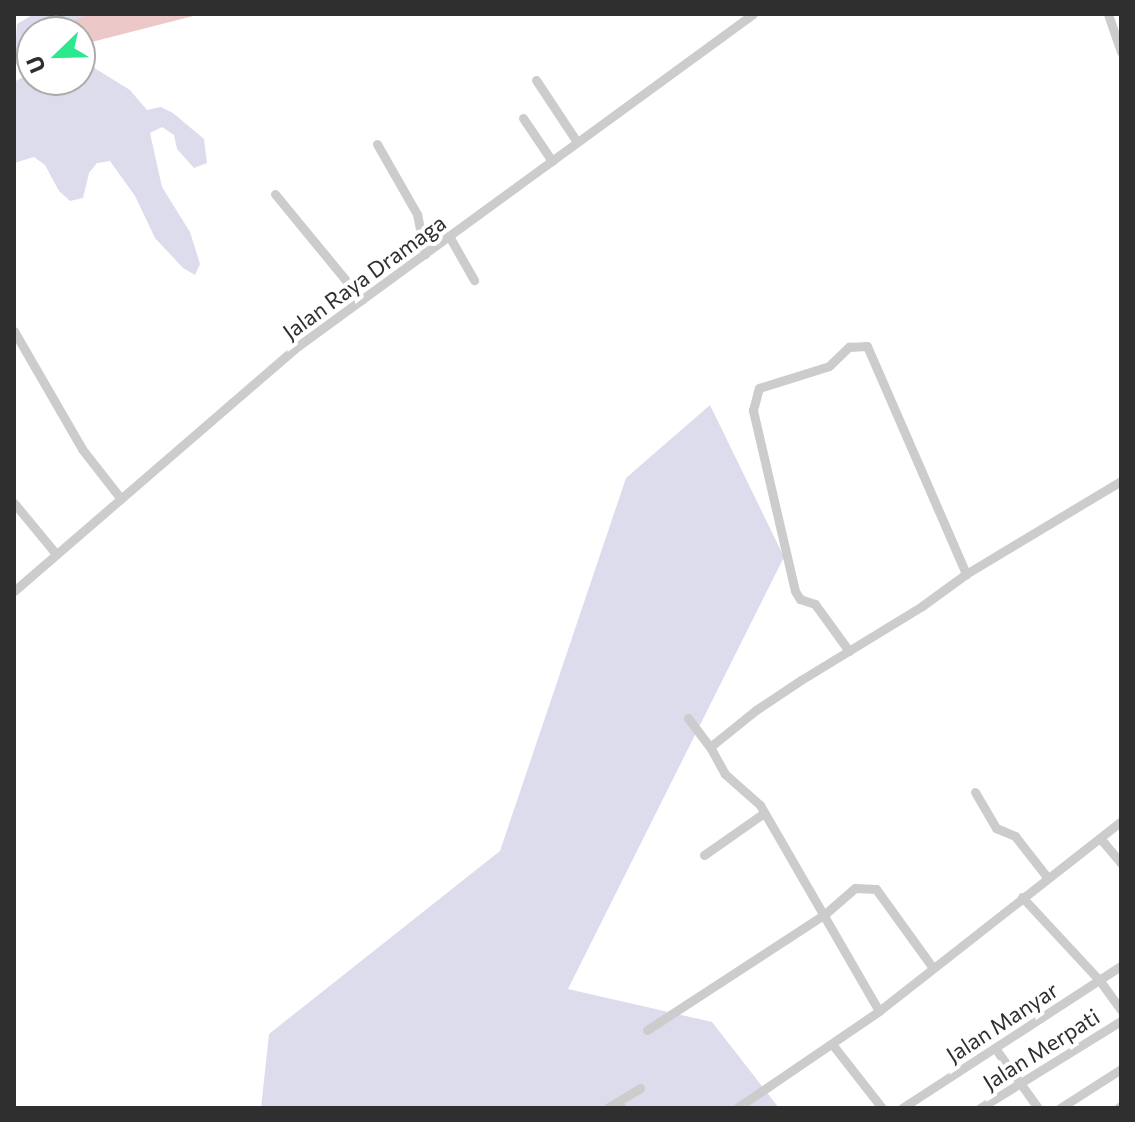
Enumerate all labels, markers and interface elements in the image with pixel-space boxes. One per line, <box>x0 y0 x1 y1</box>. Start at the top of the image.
north arrow <box>16 16 96 96</box>
text: U <box>20 52 51 77</box>
street label: Jalan Raya Dramaga <box>277 209 451 345</box>
street label: Jalan Manyar <box>941 976 1063 1068</box>
street label: Jalan Merpati <box>978 1003 1104 1095</box>

